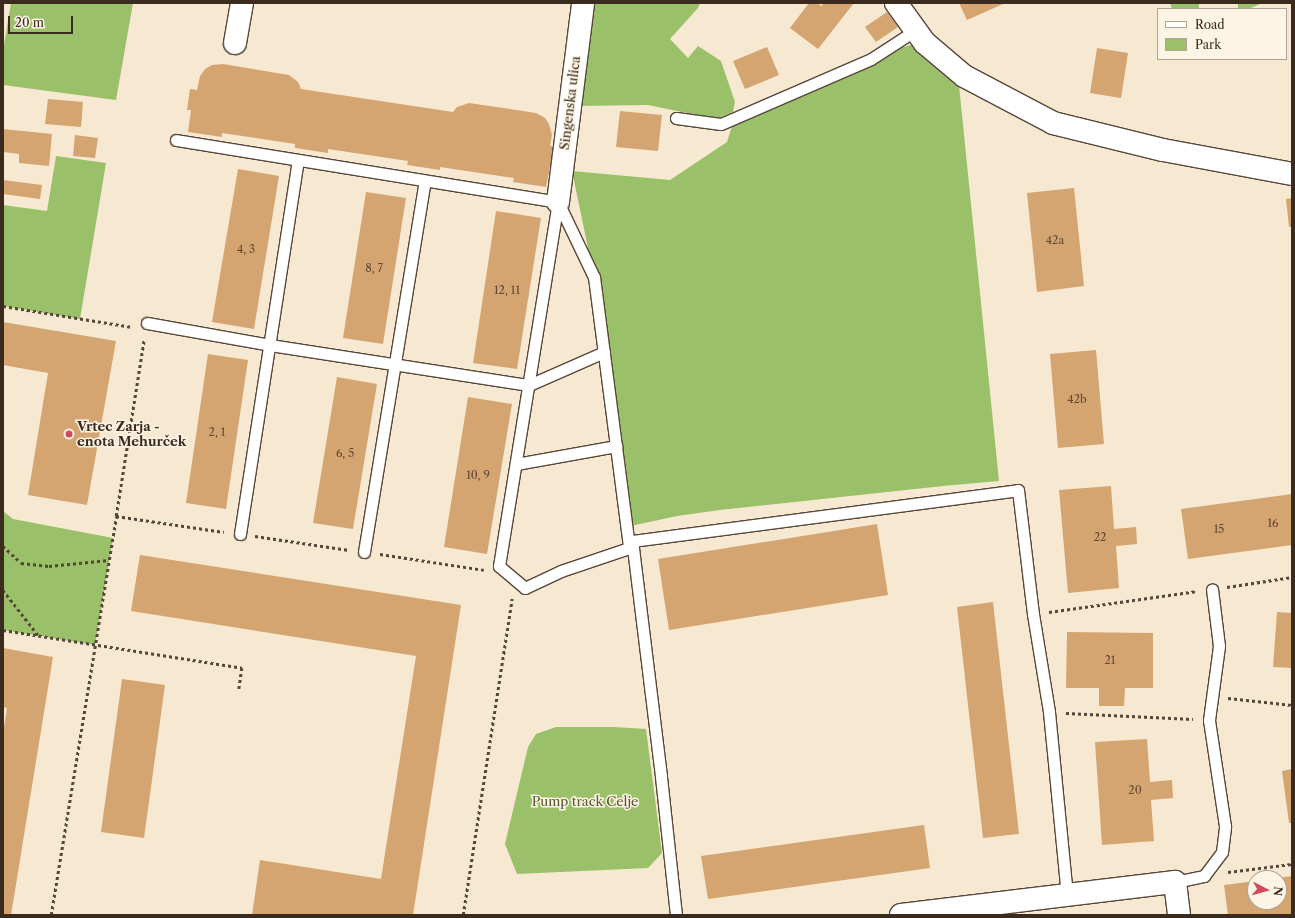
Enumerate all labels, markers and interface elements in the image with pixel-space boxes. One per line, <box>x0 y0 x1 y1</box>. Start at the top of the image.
scale bar <box>10 8 75 34</box>
legend <box>1157 8 1287 60</box>
text: 20 m <box>15 15 44 30</box>
text: Road <box>1195 17 1225 32</box>
text: Park <box>1195 37 1221 52</box>
street label: Singenska ulica <box>556 55 584 151</box>
house number: 42a <box>1046 233 1064 247</box>
house number: 4, 3 <box>237 242 255 256</box>
house number: 8, 7 <box>365 261 383 275</box>
house number: 12, 11 <box>494 283 520 297</box>
house number: 42b <box>1067 392 1087 406</box>
place label: Vrtec Zarja - enota Mehurček <box>77 419 186 450</box>
house number: 2, 1 <box>209 425 225 439</box>
marker: Vrtec Zarja - enota Mehurček <box>64 429 74 439</box>
house number: 6, 5 <box>336 446 354 460</box>
house number: 10, 9 <box>466 468 490 482</box>
house number: 16 <box>1267 516 1279 530</box>
house number: 15 <box>1214 522 1224 536</box>
house number: 22 <box>1094 530 1106 544</box>
house number: 21 <box>1105 653 1115 667</box>
house number: 20 <box>1128 783 1142 797</box>
park label: Pump track Celje <box>532 793 638 809</box>
north arrow <box>1247 870 1287 910</box>
text: N <box>1270 886 1285 897</box>

